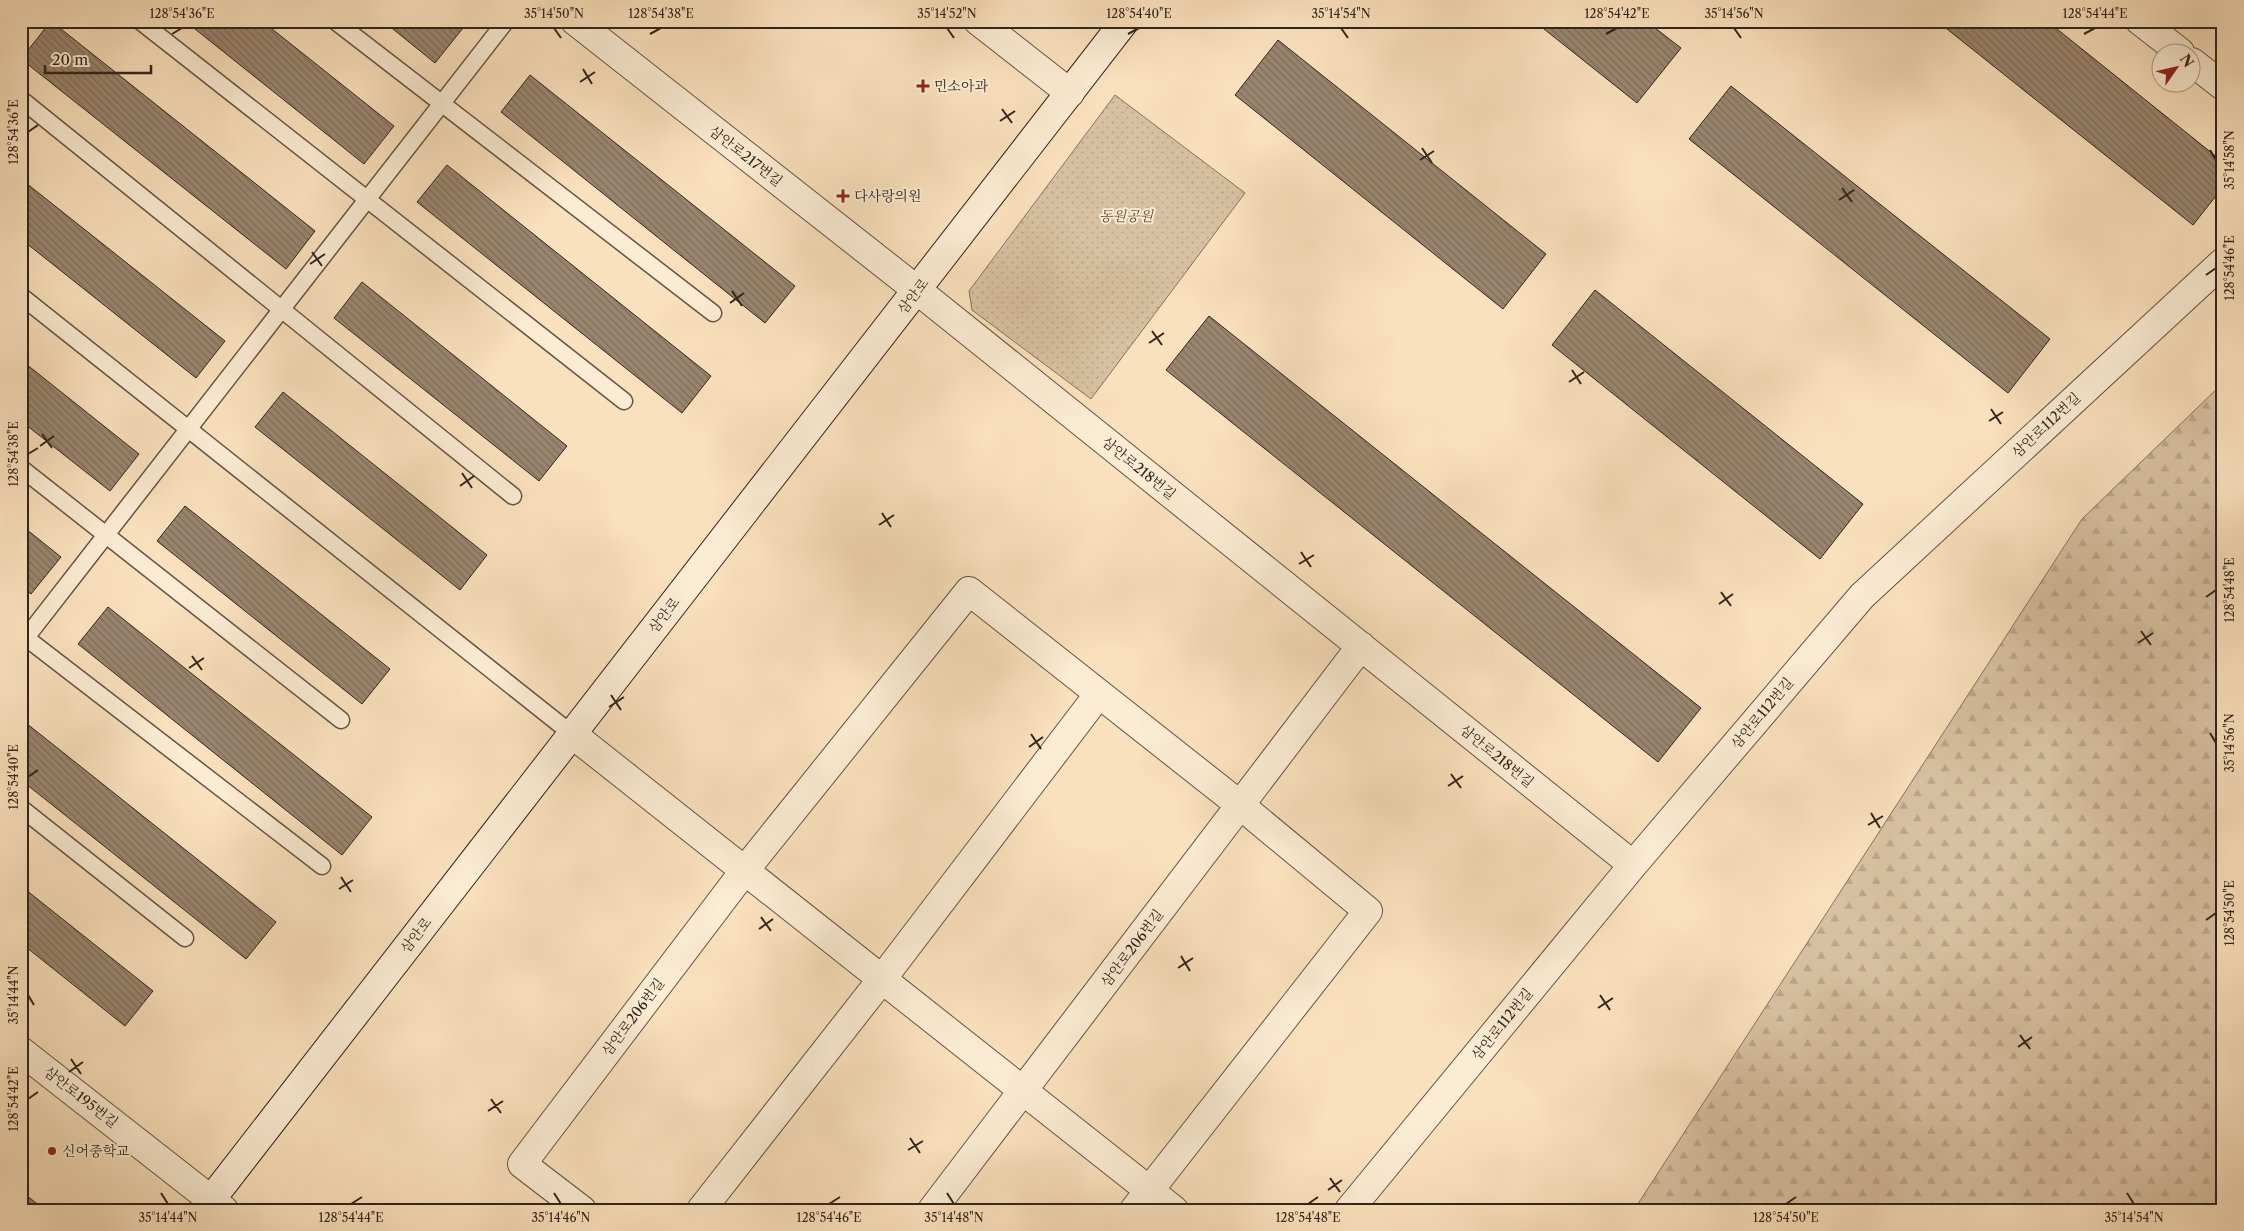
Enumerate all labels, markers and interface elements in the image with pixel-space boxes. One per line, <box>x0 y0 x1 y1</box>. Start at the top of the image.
text: 128°54'36"E <box>149 6 215 21</box>
text: 35°14'50"N <box>524 6 584 21</box>
text: 128°54'38"E <box>628 6 694 21</box>
text: 35°14'52"N <box>917 6 977 21</box>
text: 128°54'40"E <box>1106 6 1172 21</box>
text: 35°14'54"N <box>1311 6 1371 21</box>
text: 128°54'42"E <box>1585 6 1649 21</box>
text: 35°14'56"N <box>1704 6 1764 21</box>
text: 128°54'44"E <box>2063 6 2127 21</box>
scale bar <box>45 42 151 74</box>
north arrow <box>2152 42 2202 92</box>
text: 20 m <box>52 50 88 69</box>
text: N <box>2176 51 2198 71</box>
place label: 민소아과 <box>934 77 989 95</box>
marker: 민소아과 <box>916 79 930 93</box>
text: 128°54'36"E <box>6 99 21 165</box>
street label: 삼안로217번길 <box>706 122 786 190</box>
text: 35°14'58"N <box>2222 130 2237 190</box>
place label: 다사랑의원 <box>854 187 922 205</box>
marker: 다사랑의원 <box>836 189 850 203</box>
park label: 동원공원 <box>1099 207 1155 225</box>
text: 128°54'46"E <box>2222 236 2237 300</box>
street label: 삼안로 <box>893 274 933 318</box>
street label: 삼안로112번길 <box>2008 389 2084 461</box>
text: 128°54'38"E <box>6 421 21 487</box>
street label: 삼안로218번길 <box>1098 433 1180 503</box>
text: 128°54'48"E <box>2222 557 2237 623</box>
street label: 삼안로 <box>644 593 684 637</box>
street label: 삼안로112번길 <box>1727 674 1797 752</box>
text: 35°14'56"N <box>2222 713 2237 773</box>
street label: 삼안로218번길 <box>1456 721 1538 791</box>
text: 128°54'40"E <box>6 744 21 810</box>
text: 128°54'50"E <box>2222 880 2237 946</box>
street label: 삼안로206번길 <box>1097 906 1167 990</box>
street label: 삼안로 <box>396 913 436 957</box>
text: 35°14'44"N <box>6 965 21 1025</box>
street label: 삼안로206번길 <box>598 975 668 1059</box>
street label: 삼안로112번길 <box>1467 984 1537 1064</box>
street label: 삼안로195번길 <box>40 1062 122 1132</box>
text: 128°54'42"E <box>6 1067 21 1131</box>
place label: 신어중학교 <box>62 1142 130 1160</box>
marker: 신어중학교 <box>46 1145 58 1157</box>
text: 35°14'44"N <box>138 1210 198 1225</box>
text: 128°54'44"E <box>319 1210 383 1225</box>
text: 35°14'46"N <box>531 1210 591 1225</box>
text: 128°54'46"E <box>797 1210 861 1225</box>
text: 35°14'48"N <box>924 1210 984 1225</box>
text: 128°54'48"E <box>1275 1210 1341 1225</box>
text: 128°54'50"E <box>1753 1210 1819 1225</box>
text: 35°14'54"N <box>2104 1210 2164 1225</box>

